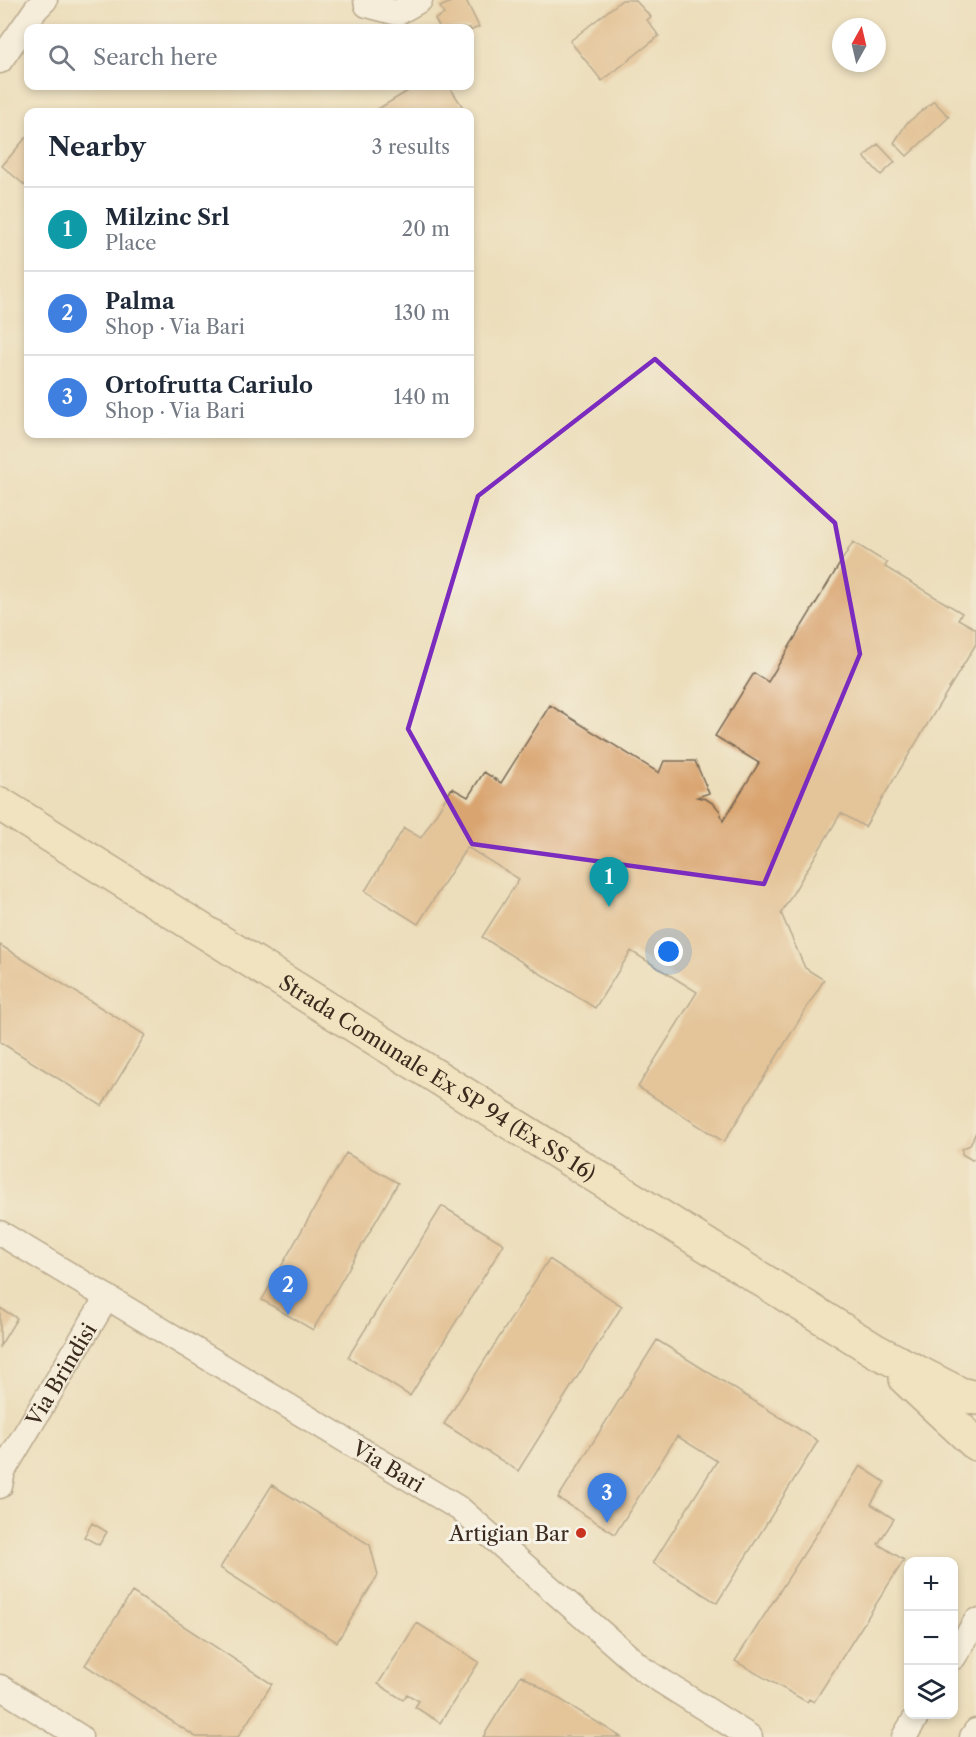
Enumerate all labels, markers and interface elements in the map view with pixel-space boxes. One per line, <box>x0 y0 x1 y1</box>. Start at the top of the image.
north arrow <box>832 18 886 72</box>
search box <box>24 24 474 90</box>
icon: search <box>45 41 78 74</box>
text: Search here <box>93 44 218 71</box>
text: Nearby <box>48 131 146 163</box>
text: 3 results <box>372 135 450 159</box>
text: Milzinc Srl <box>105 204 230 231</box>
text: 1 <box>63 217 72 241</box>
text: 20 m <box>402 217 450 241</box>
text: Place <box>105 231 156 255</box>
text: Palma <box>105 288 175 315</box>
text: 2 <box>62 301 73 325</box>
text: 130 m <box>394 301 450 325</box>
text: Shop · Via Bari <box>105 315 245 339</box>
text: Ortofrutta Cariulo <box>105 372 313 399</box>
text: 3 <box>62 385 73 409</box>
text: 140 m <box>393 385 450 409</box>
text: Shop · Via Bari <box>105 399 245 423</box>
pin: 1 <box>590 858 628 907</box>
your location <box>654 937 683 966</box>
street label: Strada Comunale Ex SP 94 (Ex SS 16) <box>275 969 601 1186</box>
pin: 2 <box>268 1266 308 1315</box>
street label: Via Brindisi <box>20 1318 101 1431</box>
street label: Via Bari <box>347 1435 429 1497</box>
pin: 3 <box>588 1474 626 1523</box>
place label: Artigian Bar <box>448 1521 569 1546</box>
marker: Artigian Bar <box>574 1526 588 1540</box>
map controls <box>904 1557 958 1719</box>
button: + <box>904 1557 958 1611</box>
button: − <box>904 1611 958 1665</box>
button: layers <box>904 1665 958 1719</box>

